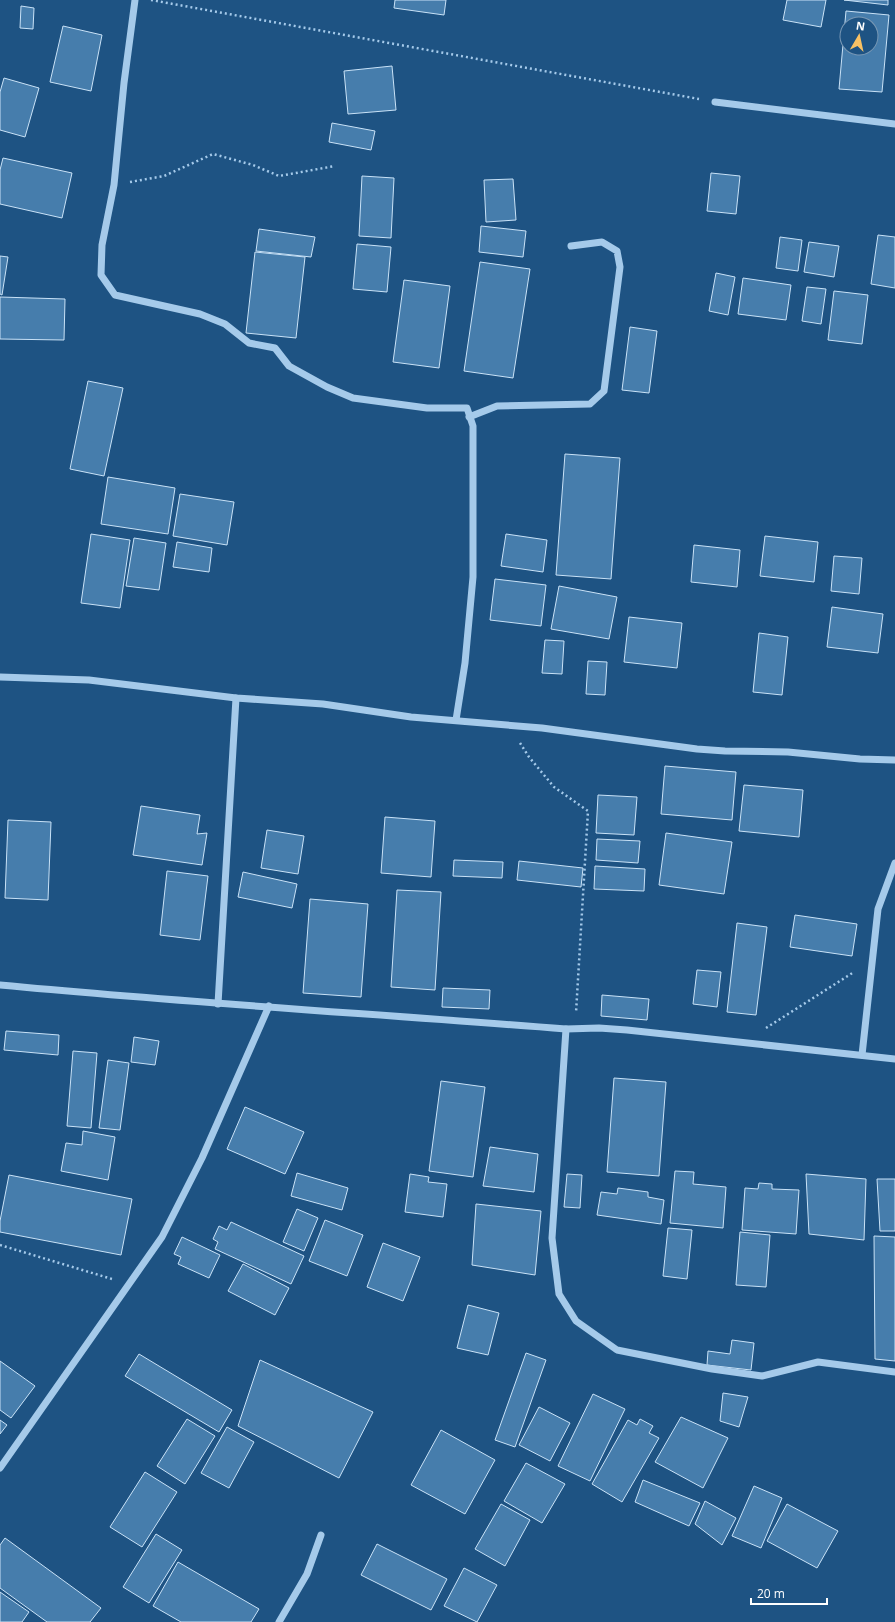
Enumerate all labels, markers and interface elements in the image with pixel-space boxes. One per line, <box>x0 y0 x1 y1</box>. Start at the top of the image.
north arrow <box>839 16 879 56</box>
text: N <box>855 18 866 34</box>
scale bar <box>751 1580 827 1606</box>
text: 20 m <box>757 1585 785 1602</box>

